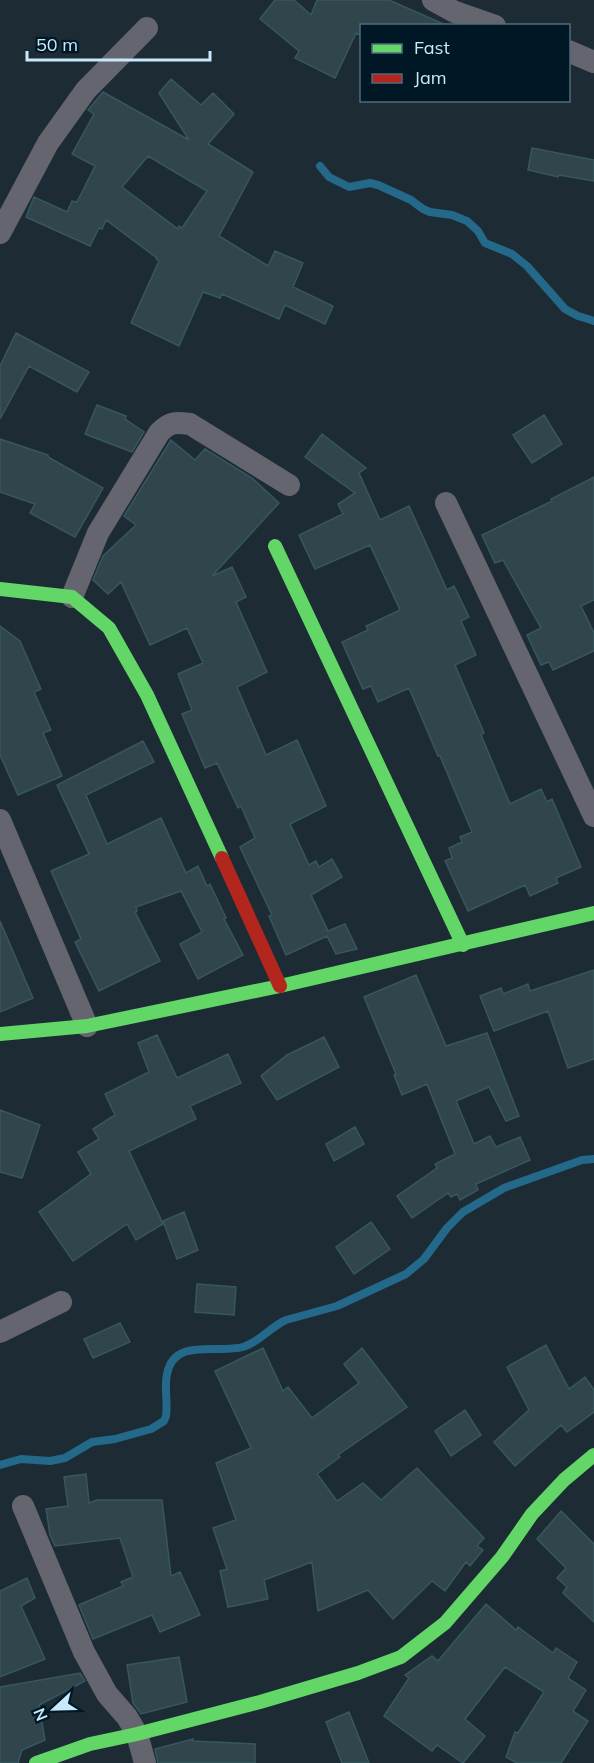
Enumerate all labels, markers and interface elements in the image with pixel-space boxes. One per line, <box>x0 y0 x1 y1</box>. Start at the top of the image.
scale bar <box>27 24 210 62</box>
legend <box>360 24 570 102</box>
text: 50 m <box>36 33 78 56</box>
text: Fast <box>414 36 450 59</box>
text: Jam <box>414 66 447 89</box>
north arrow <box>24 1679 84 1739</box>
text: N <box>29 1705 52 1724</box>

